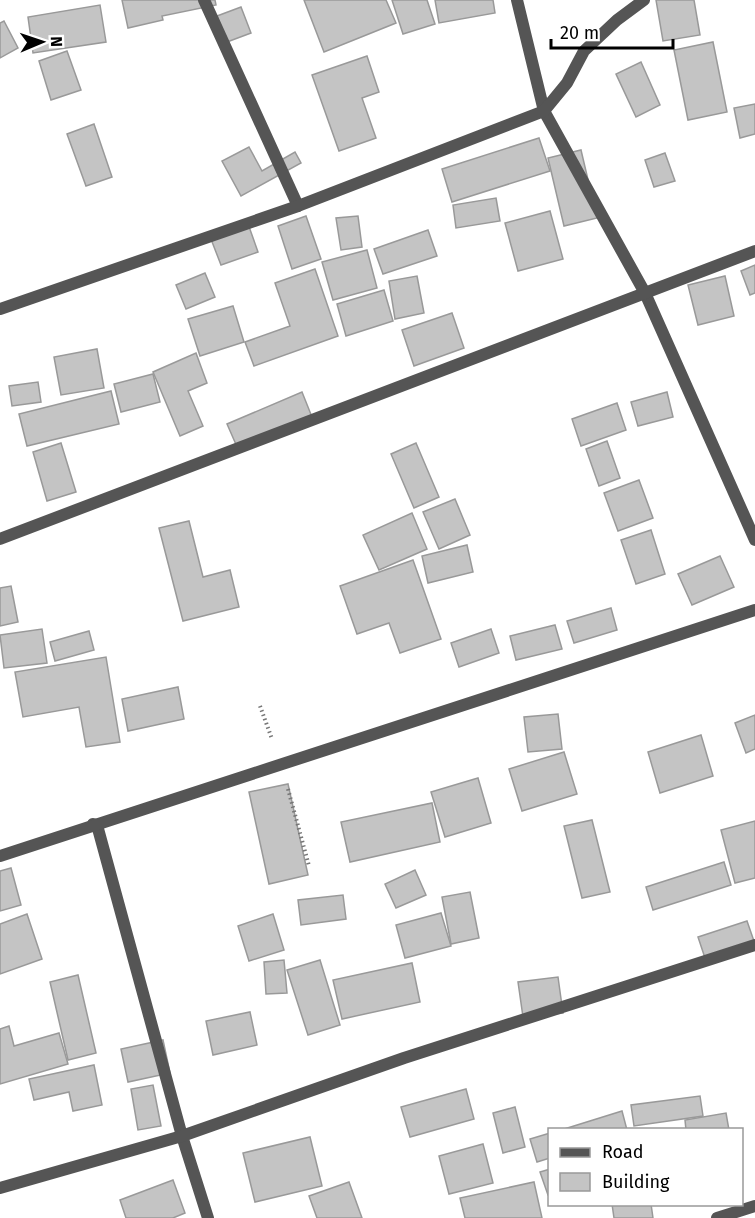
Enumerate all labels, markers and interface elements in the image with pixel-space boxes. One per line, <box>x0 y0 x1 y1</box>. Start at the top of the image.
north arrow <box>12 12 72 72</box>
scale bar <box>551 12 672 50</box>
text: 20 m <box>560 22 599 44</box>
text: N <box>47 36 66 47</box>
legend <box>548 1128 743 1206</box>
text: Road <box>602 1141 644 1163</box>
text: Building <box>602 1171 670 1193</box>

